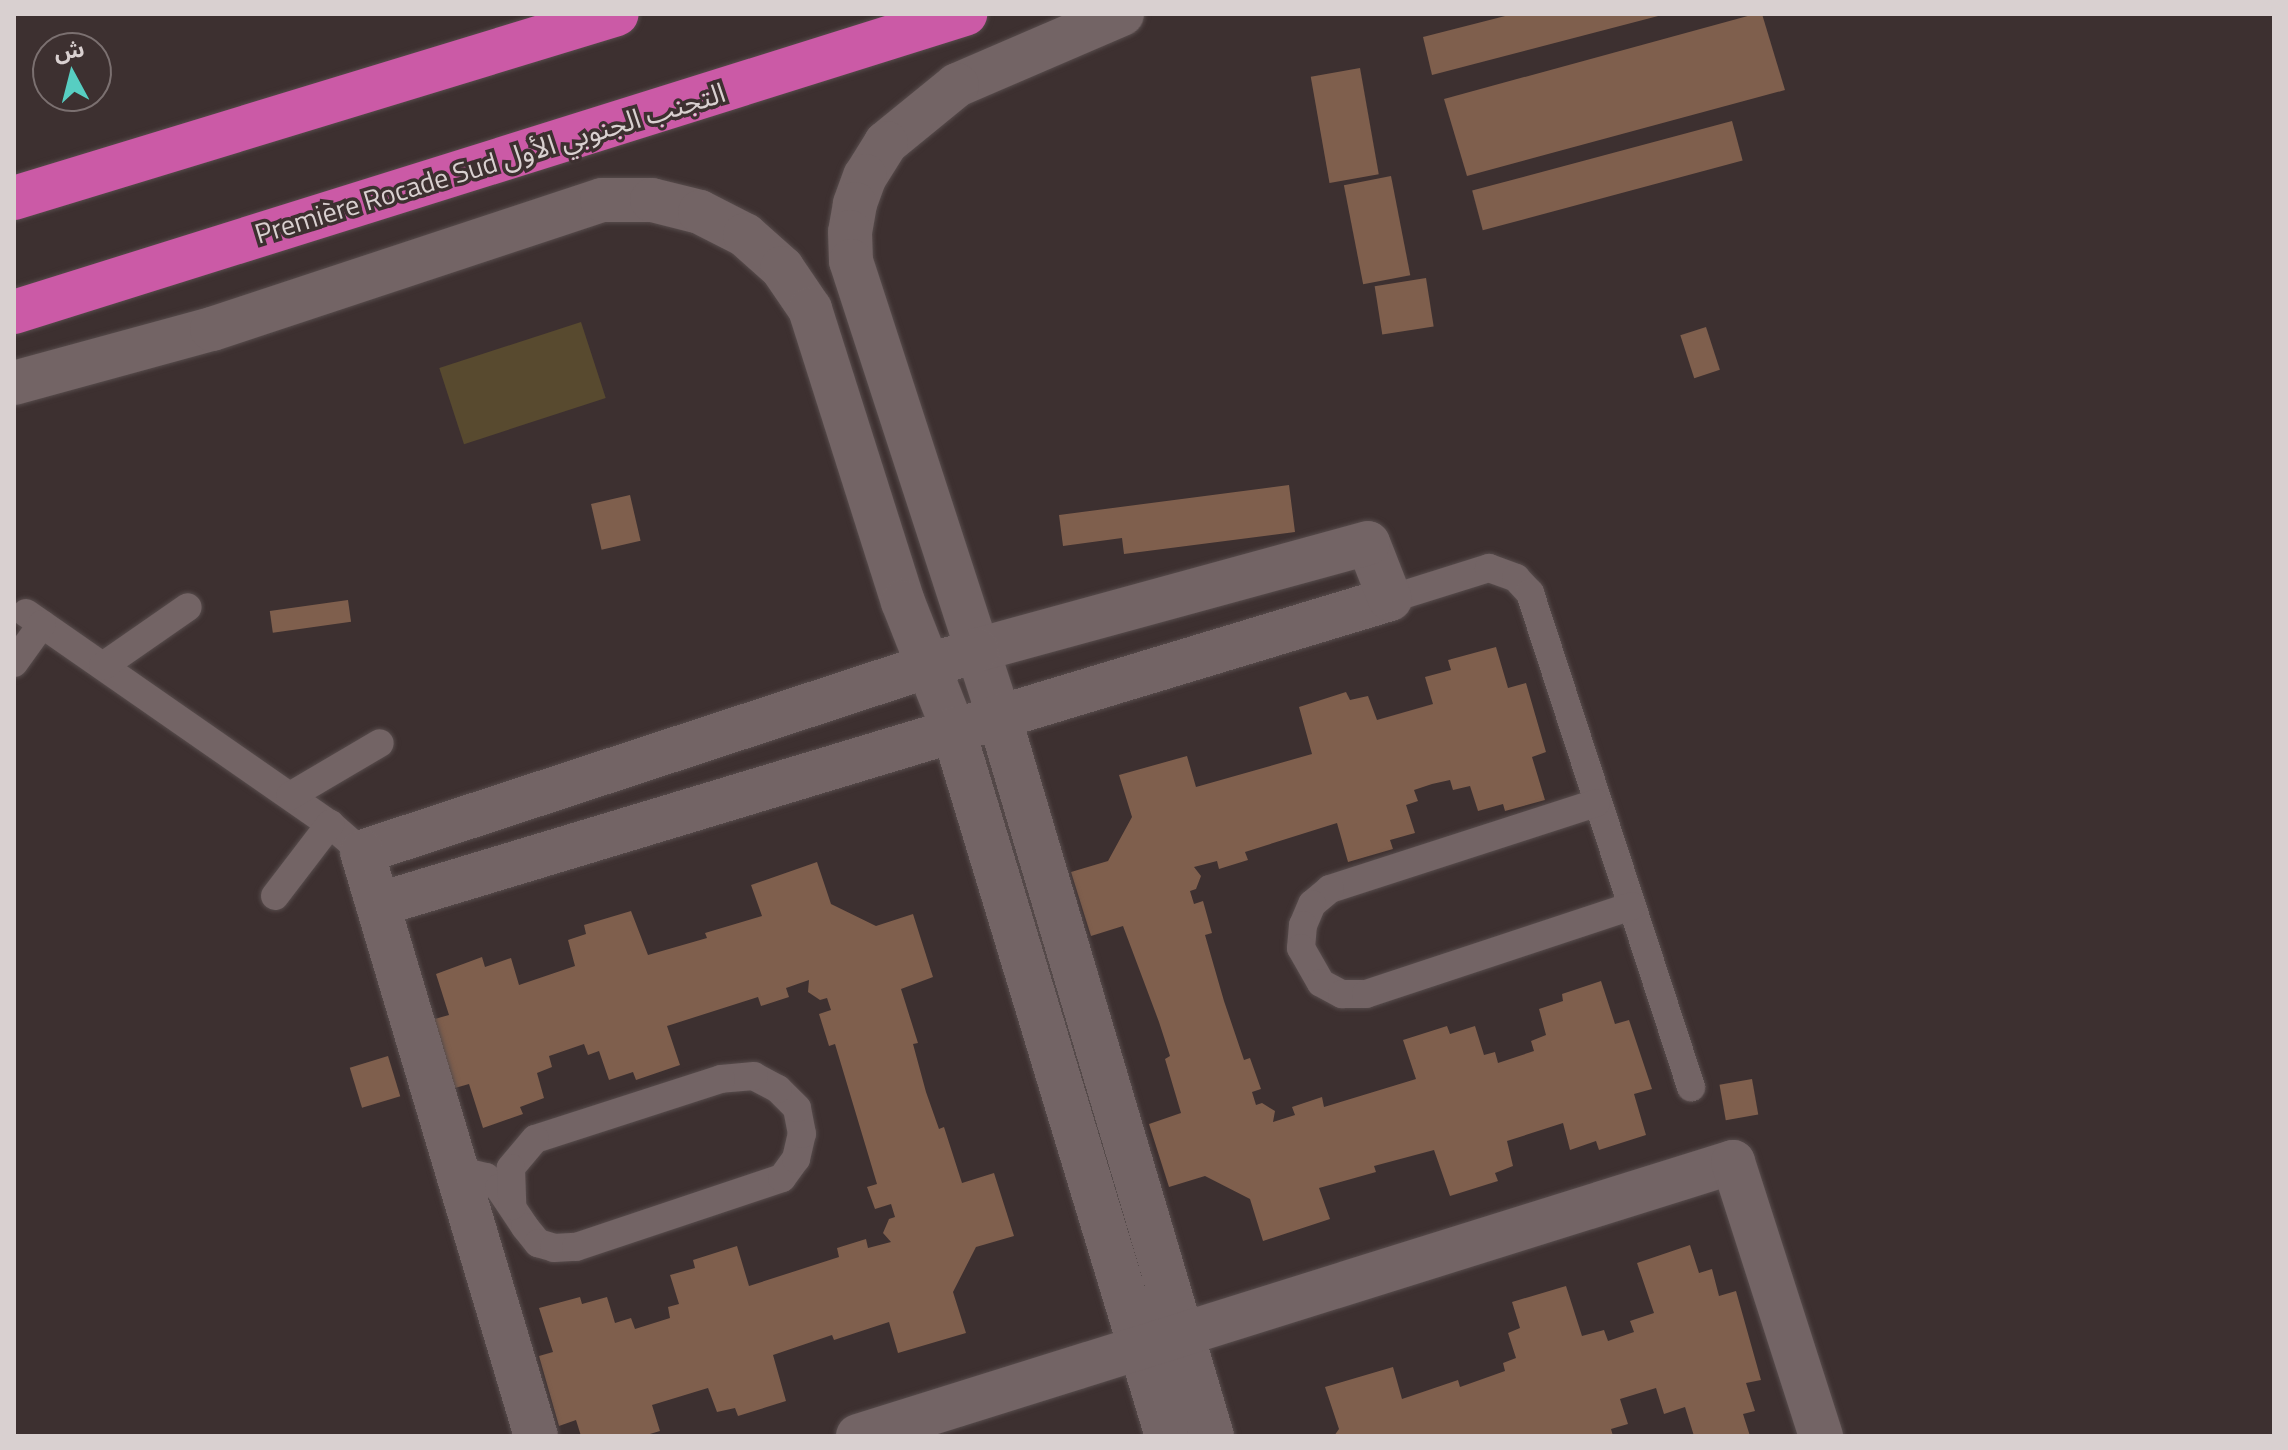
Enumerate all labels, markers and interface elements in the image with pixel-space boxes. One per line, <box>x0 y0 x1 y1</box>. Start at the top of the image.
text: ش <box>52 31 86 69</box>
north arrow <box>32 32 112 112</box>
street label: Première Rocade Sud التجنب الجنوبي الأول <box>251 75 729 251</box>

